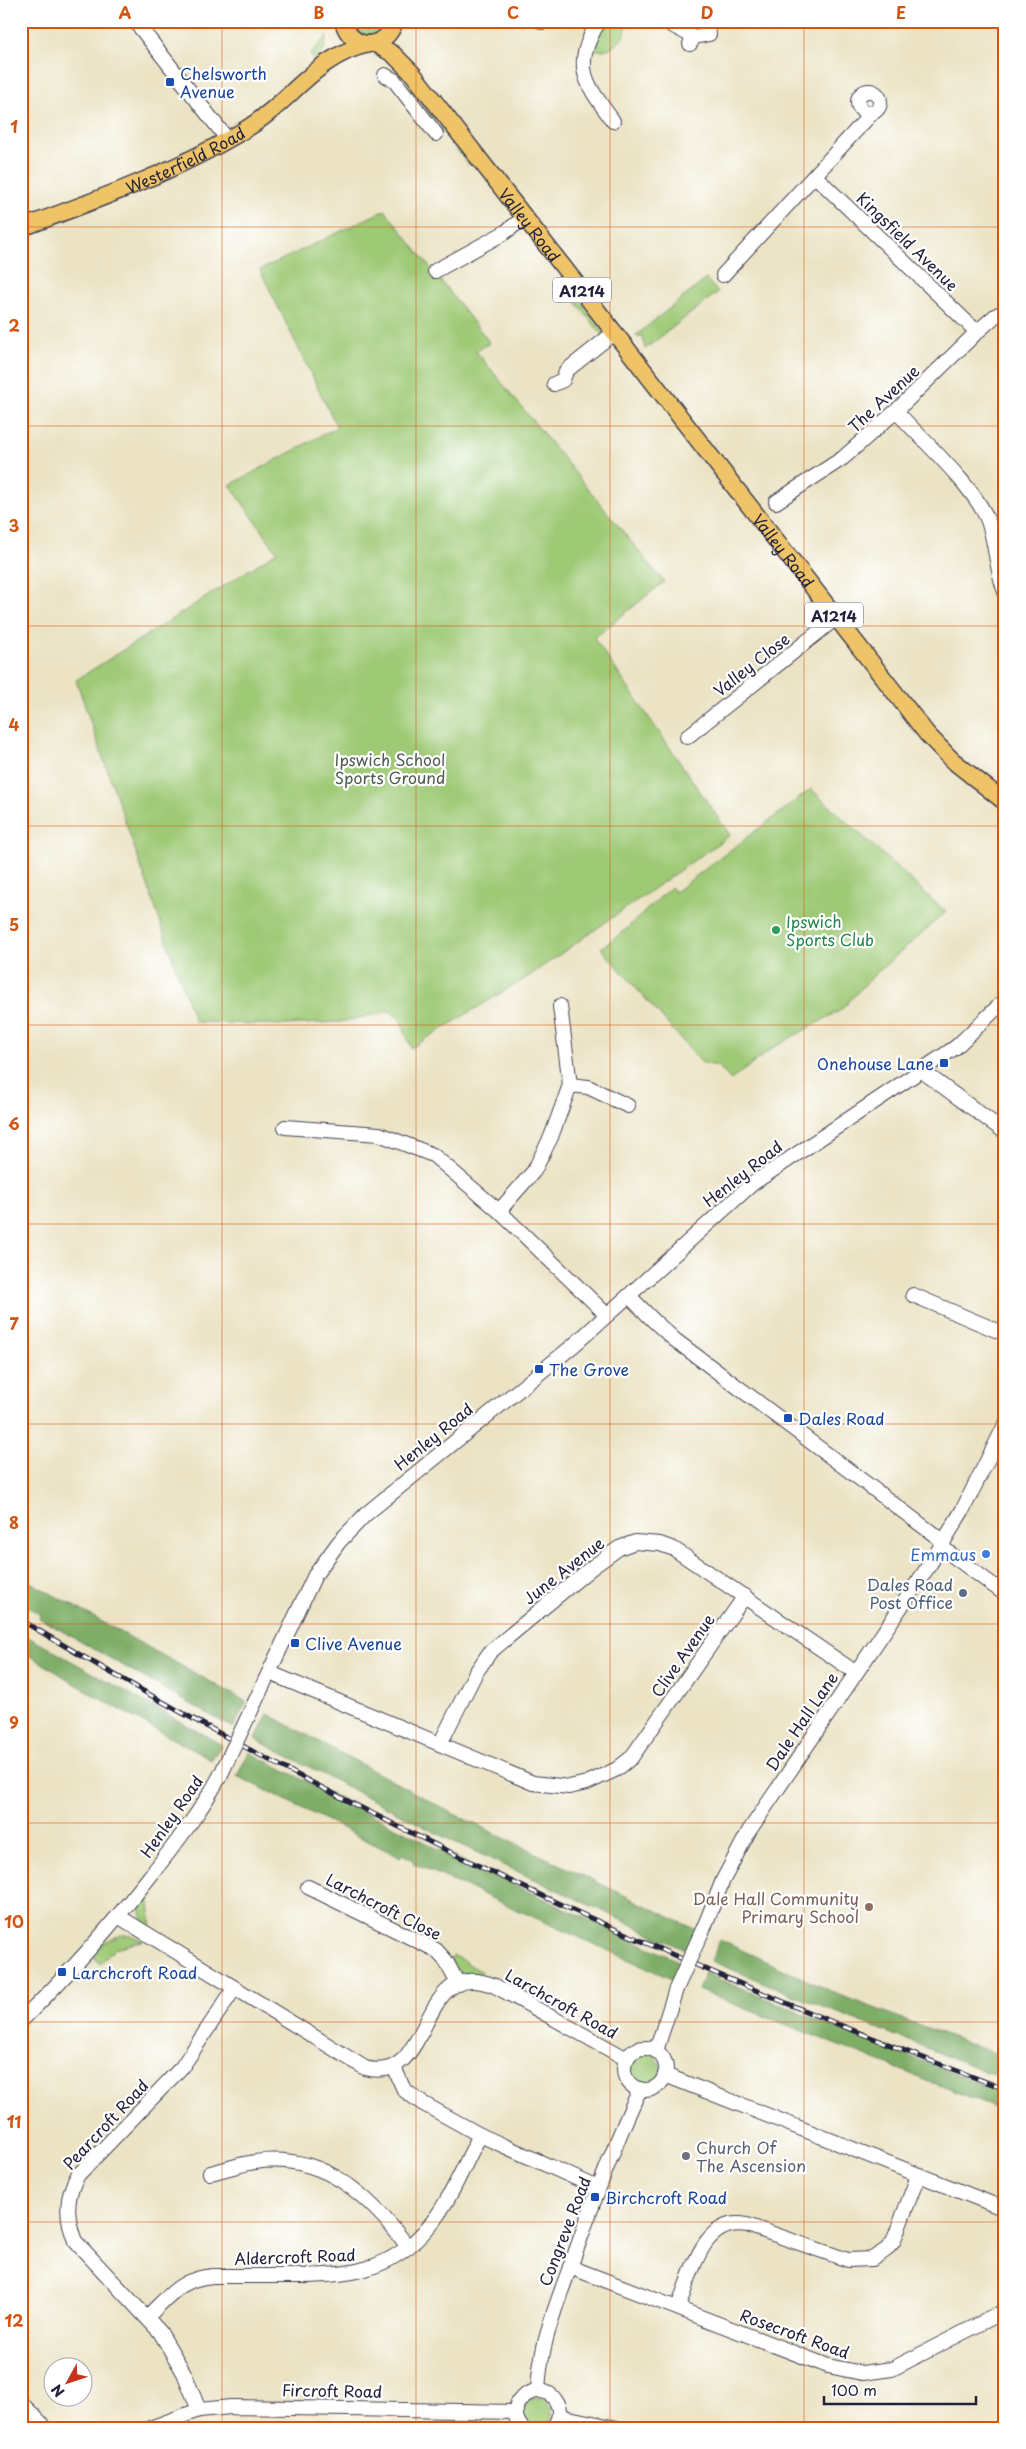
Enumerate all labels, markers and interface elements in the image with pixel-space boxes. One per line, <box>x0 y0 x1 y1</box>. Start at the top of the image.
text: A <box>119 0 132 24</box>
text: B <box>314 0 325 24</box>
text: C <box>507 0 519 24</box>
text: D <box>701 0 713 24</box>
text: E <box>896 0 906 24</box>
place label: Chelsworth Avenue <box>180 61 267 103</box>
marker: Chelsworth Avenue <box>164 76 176 88</box>
text: 1 <box>10 114 18 138</box>
street label: Westerfield Road <box>122 120 249 199</box>
street label: Valley Road <box>494 182 567 267</box>
street label: Kingsfield Avenue <box>852 186 964 296</box>
road number: A1214 <box>553 278 611 302</box>
text: 2 <box>8 313 20 337</box>
street label: The Avenue <box>842 358 924 437</box>
street label: Valley Road <box>747 508 821 593</box>
text: 3 <box>9 513 19 537</box>
road number: A1214 <box>805 602 863 628</box>
street label: Valley Close <box>708 627 794 701</box>
text: 4 <box>9 712 20 736</box>
park label: Ipswich School Sports Ground <box>335 747 445 789</box>
place label: Ipswich Sports Club <box>786 909 874 951</box>
text: 5 <box>9 912 19 936</box>
marker: Ipswich Sports Club <box>770 924 782 936</box>
place label: Onehouse Lane <box>817 1051 934 1075</box>
marker: Onehouse Lane <box>938 1057 950 1069</box>
text: 6 <box>8 1111 20 1135</box>
street label: Henley Road <box>697 1134 787 1212</box>
text: 7 <box>9 1311 19 1335</box>
place label: The Grove <box>549 1357 629 1381</box>
marker: The Grove <box>533 1363 545 1375</box>
street label: Henley Road <box>388 1397 478 1475</box>
place label: Dales Road <box>798 1406 885 1430</box>
marker: Dales Road <box>782 1412 794 1424</box>
text: 8 <box>9 1510 19 1534</box>
street label: June Avenue <box>517 1530 609 1609</box>
place label: Emmaus <box>910 1542 976 1566</box>
marker: Emmaus <box>980 1548 992 1560</box>
place label: Dales Road Post Office <box>866 1572 953 1614</box>
marker: Dales Road Post Office <box>957 1587 969 1599</box>
street label: Clive Avenue <box>644 1608 720 1702</box>
place label: Clive Avenue <box>305 1631 402 1655</box>
marker: Clive Avenue <box>289 1637 301 1649</box>
street label: Dale Hall Lane <box>759 1667 843 1775</box>
text: 9 <box>9 1710 19 1734</box>
street label: Henley Road <box>134 1770 208 1862</box>
street label: Larchcroft Close <box>322 1867 446 1945</box>
place label: Dale Hall Community Primary School <box>692 1886 859 1928</box>
marker: Dale Hall Community Primary School <box>863 1901 875 1913</box>
text: 10 <box>4 1909 24 1933</box>
place label: Larchcroft Road <box>72 1960 197 1984</box>
street label: Larchcroft Road <box>501 1962 623 2044</box>
marker: Larchcroft Road <box>56 1966 68 1978</box>
street label: Pearcroft Road <box>57 2074 153 2174</box>
text: 11 <box>7 2109 21 2133</box>
place label: Church Of The Ascension <box>696 2135 806 2177</box>
marker: Church Of The Ascension <box>680 2150 692 2162</box>
street label: Congreve Road <box>532 2173 596 2289</box>
place label: Birchcroft Road <box>605 2185 727 2209</box>
marker: Birchcroft Road <box>589 2191 601 2203</box>
street label: Aldercroft Road <box>234 2242 356 2270</box>
street label: Rosecroft Road <box>737 2302 853 2364</box>
text: 12 <box>5 2308 23 2332</box>
north arrow <box>42 2356 92 2406</box>
scale bar <box>824 2374 976 2406</box>
street label: Fircroft Road <box>282 2377 382 2403</box>
text: 100 m <box>831 2378 877 2401</box>
text: N <box>46 2380 69 2402</box>

